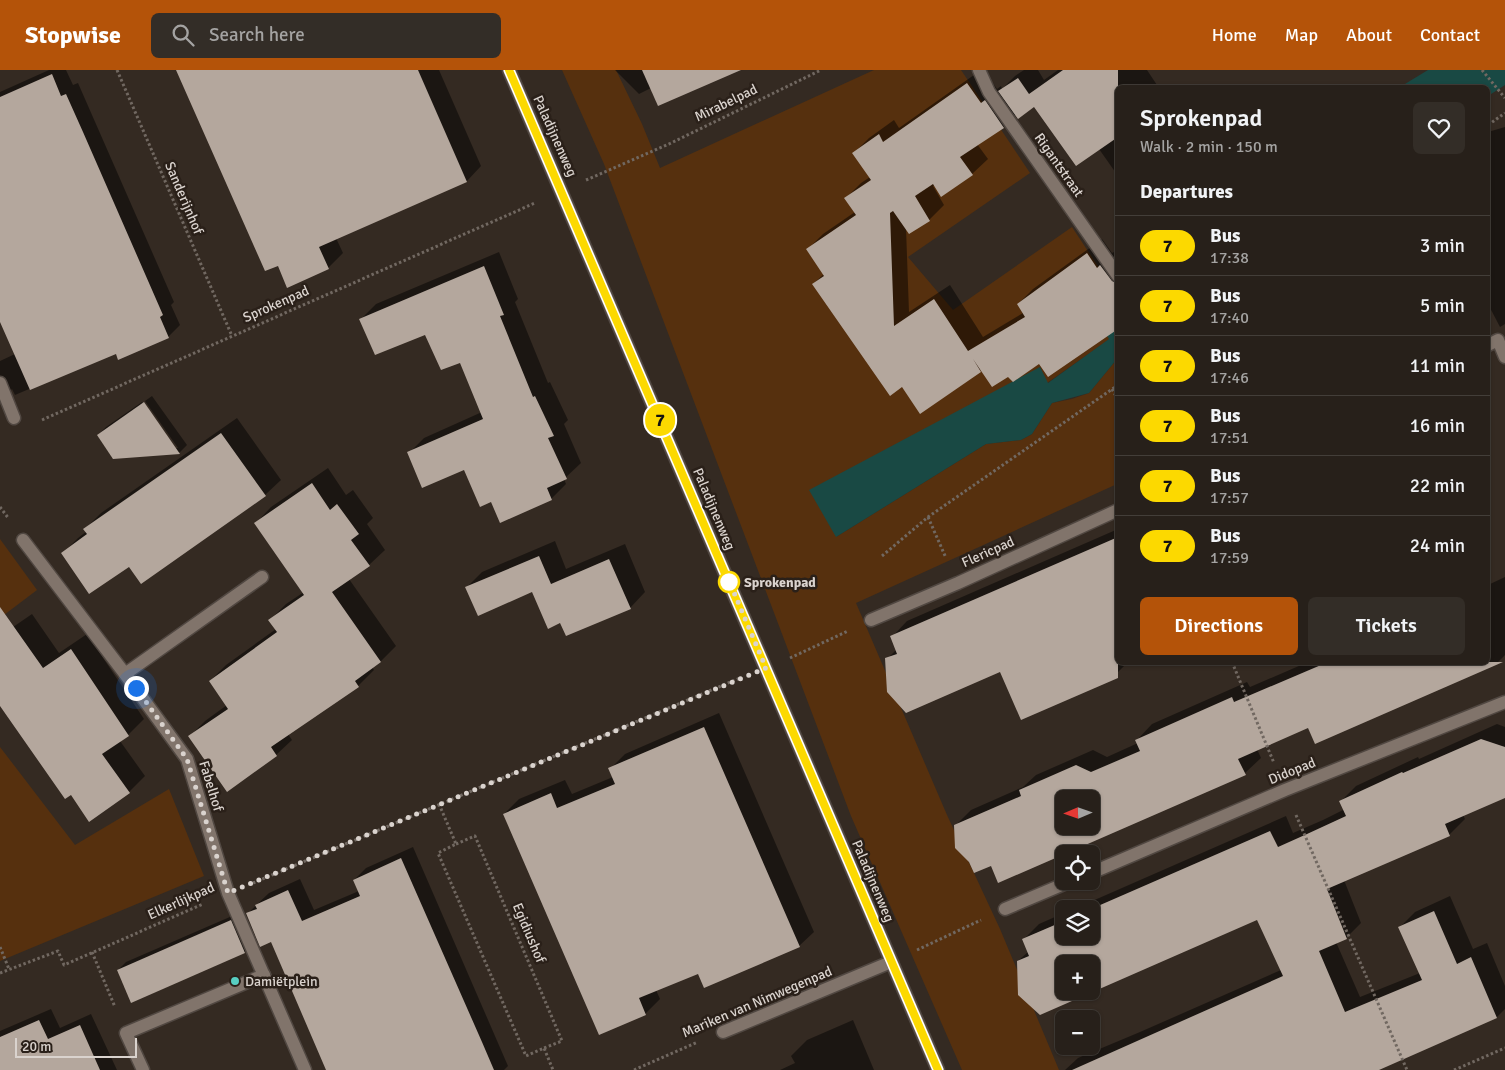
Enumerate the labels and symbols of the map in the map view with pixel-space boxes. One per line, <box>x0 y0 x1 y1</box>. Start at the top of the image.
street label: Mirabelpad <box>692 81 760 125</box>
street label: Paladijnenweg <box>529 93 581 179</box>
street label: Rigantstraat <box>1031 130 1087 200</box>
street label: Sanderijnhof <box>161 159 207 238</box>
street label: Sprokenpad <box>240 282 312 326</box>
line badge: 7 <box>644 404 676 436</box>
street label: Paladijnenweg <box>689 465 739 553</box>
street label: Flericpad <box>959 533 1017 571</box>
marker: Sprokenpad <box>718 571 740 593</box>
place label: Sprokenpad <box>744 574 816 591</box>
your location <box>124 676 149 701</box>
street label: Didopad <box>1266 754 1318 788</box>
street label: Fabelhof <box>195 759 227 815</box>
north arrow <box>1055 790 1100 835</box>
street label: Paladijnenweg <box>848 837 898 925</box>
street label: Elkerlijkpad <box>145 879 217 923</box>
street label: Egidiushof <box>509 901 550 967</box>
street label: Mariken van Nimwegenpad <box>679 963 835 1041</box>
place label: Damiëtplein <box>245 973 318 990</box>
marker: Damiëtplein <box>229 975 241 987</box>
scale bar <box>15 1035 138 1058</box>

